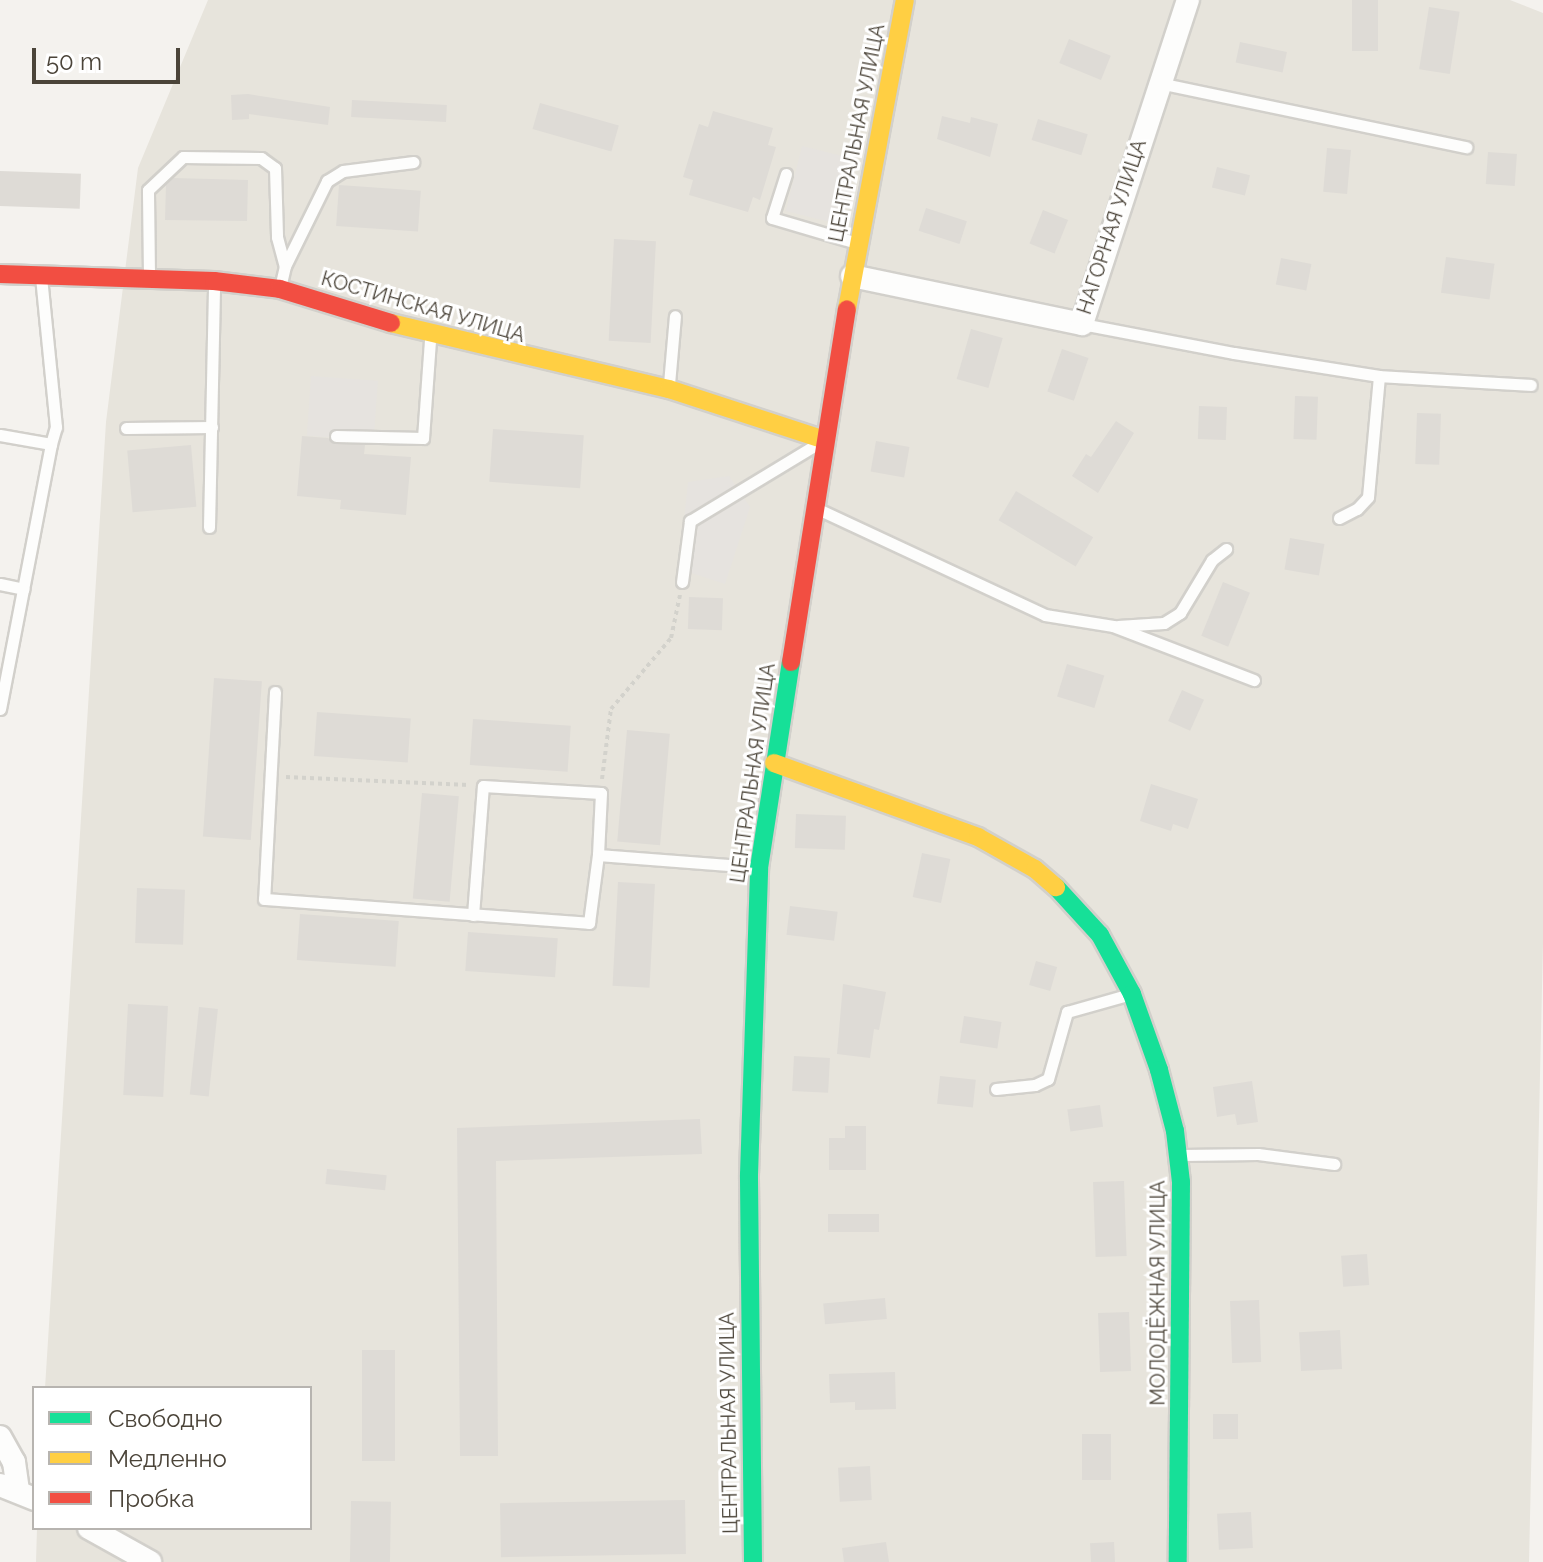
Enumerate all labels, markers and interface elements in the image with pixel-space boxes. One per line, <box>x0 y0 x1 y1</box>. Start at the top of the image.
street label: ЦЕНТРАЛЬНАЯ УЛИЦА <box>824 22 890 244</box>
scale bar <box>36 32 184 82</box>
text: 50 m <box>46 47 102 76</box>
street label: НАГОРНАЯ УЛИЦА <box>1072 137 1152 317</box>
street label: КОСТИНСКАЯ УЛИЦА <box>318 266 528 348</box>
street label: ЦЕНТРАЛЬНАЯ УЛИЦА <box>726 661 780 885</box>
street label: МОЛОДЁЖНАЯ УЛИЦА <box>1146 1180 1170 1406</box>
street label: ЦЕНТРАЛЬНАЯ УЛИЦА <box>715 1312 743 1534</box>
legend <box>32 1386 312 1530</box>
text: Свободно <box>108 1404 223 1433</box>
text: Медленно <box>108 1444 227 1473</box>
text: Пробка <box>108 1484 194 1513</box>

